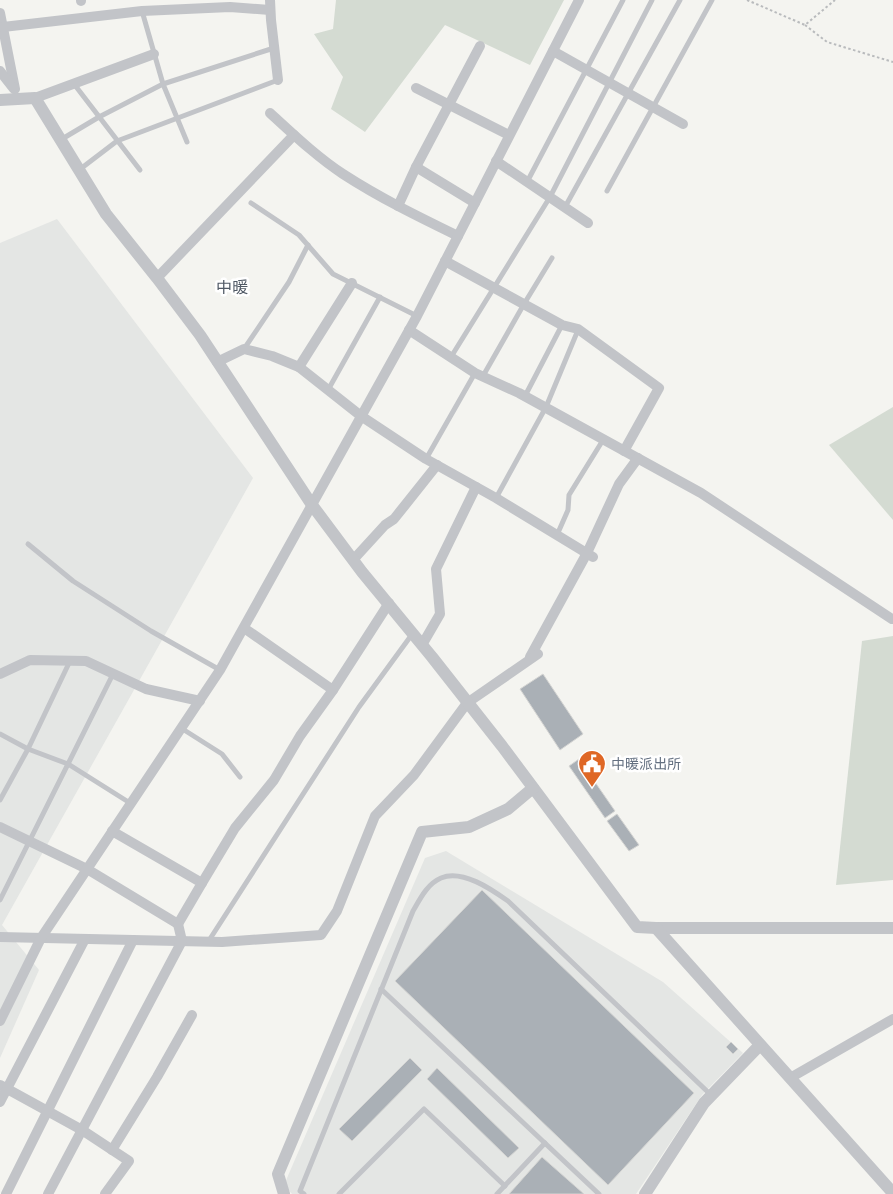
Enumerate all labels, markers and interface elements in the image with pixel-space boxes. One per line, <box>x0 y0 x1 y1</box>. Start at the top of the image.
district label: 中暖 <box>216 276 248 298</box>
public building icon: 中暖派出所 <box>577 749 607 788</box>
place label: 中暖派出所 <box>611 754 681 773</box>

